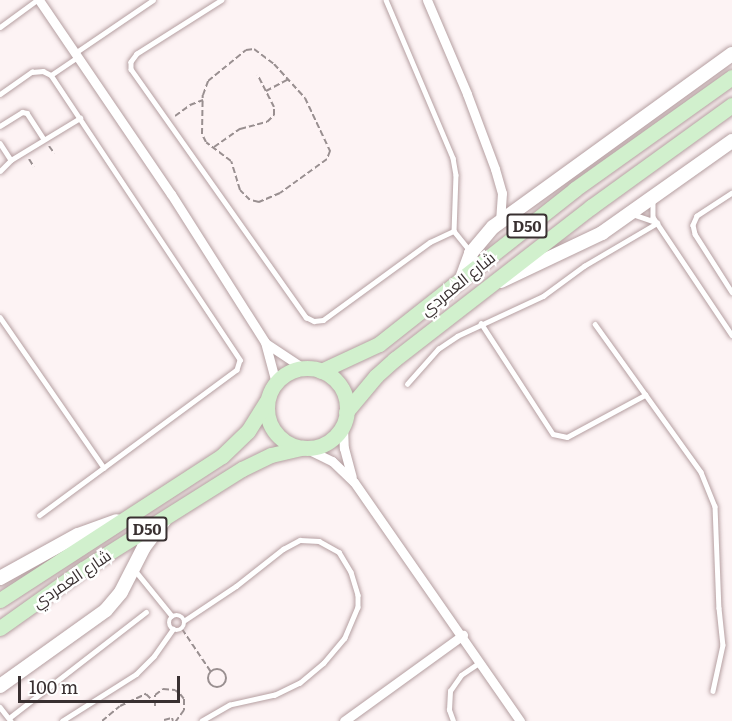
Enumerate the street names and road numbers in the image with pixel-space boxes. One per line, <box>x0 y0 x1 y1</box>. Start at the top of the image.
road number: D50 <box>506 214 548 238</box>
street label: شارع العمردي <box>416 247 498 319</box>
road number: D50 <box>126 517 168 541</box>
street label: شارع العمردي <box>28 545 114 611</box>

